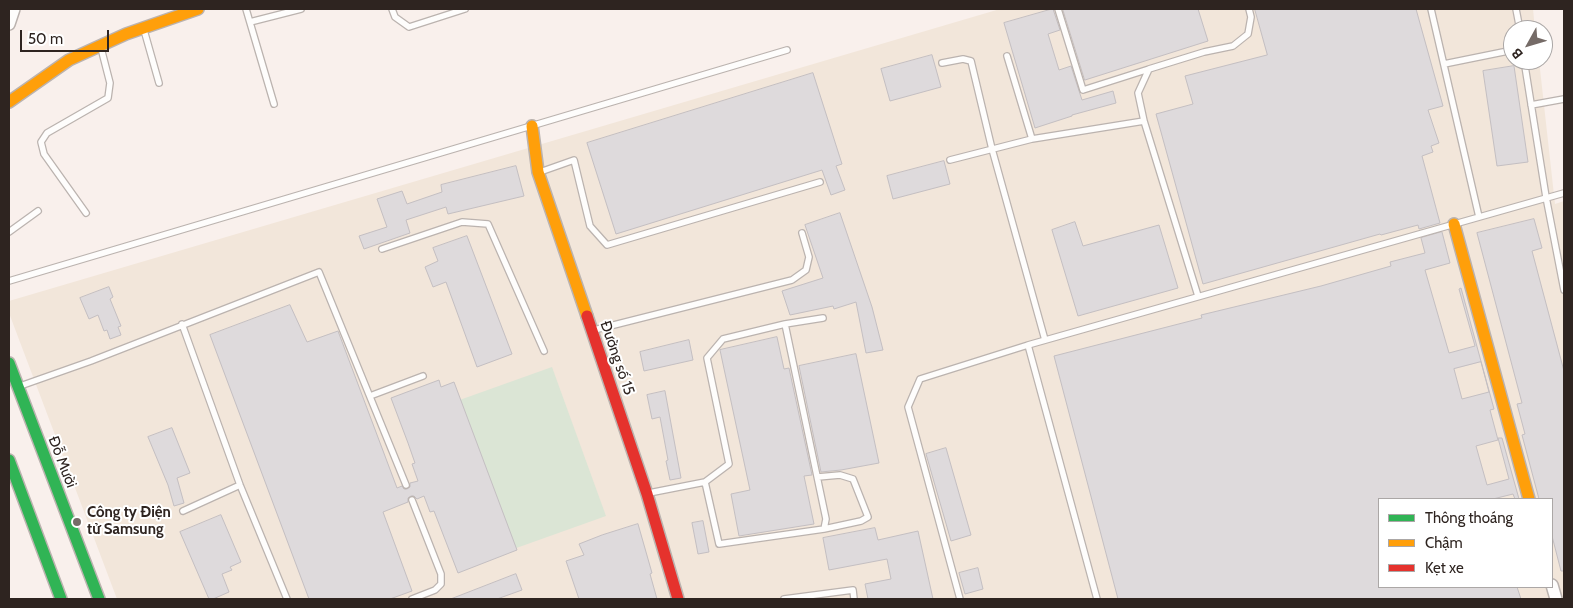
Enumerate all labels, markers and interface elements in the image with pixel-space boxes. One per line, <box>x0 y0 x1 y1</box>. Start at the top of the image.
scale bar <box>22 20 111 52</box>
north arrow <box>1503 20 1553 70</box>
text: 50 m <box>28 30 63 48</box>
text: B <box>1507 45 1527 63</box>
street label: Đường số 15 <box>596 319 638 397</box>
street label: Đỗ Mười <box>44 434 80 490</box>
legend <box>1378 498 1553 588</box>
place label: Công ty Điện tử Samsung <box>87 504 171 539</box>
text: Thông thoáng <box>1425 509 1513 527</box>
marker: Công ty Điện tử Samsung <box>71 516 83 528</box>
text: Chậm <box>1425 534 1463 552</box>
text: Kẹt xe <box>1425 559 1464 577</box>

